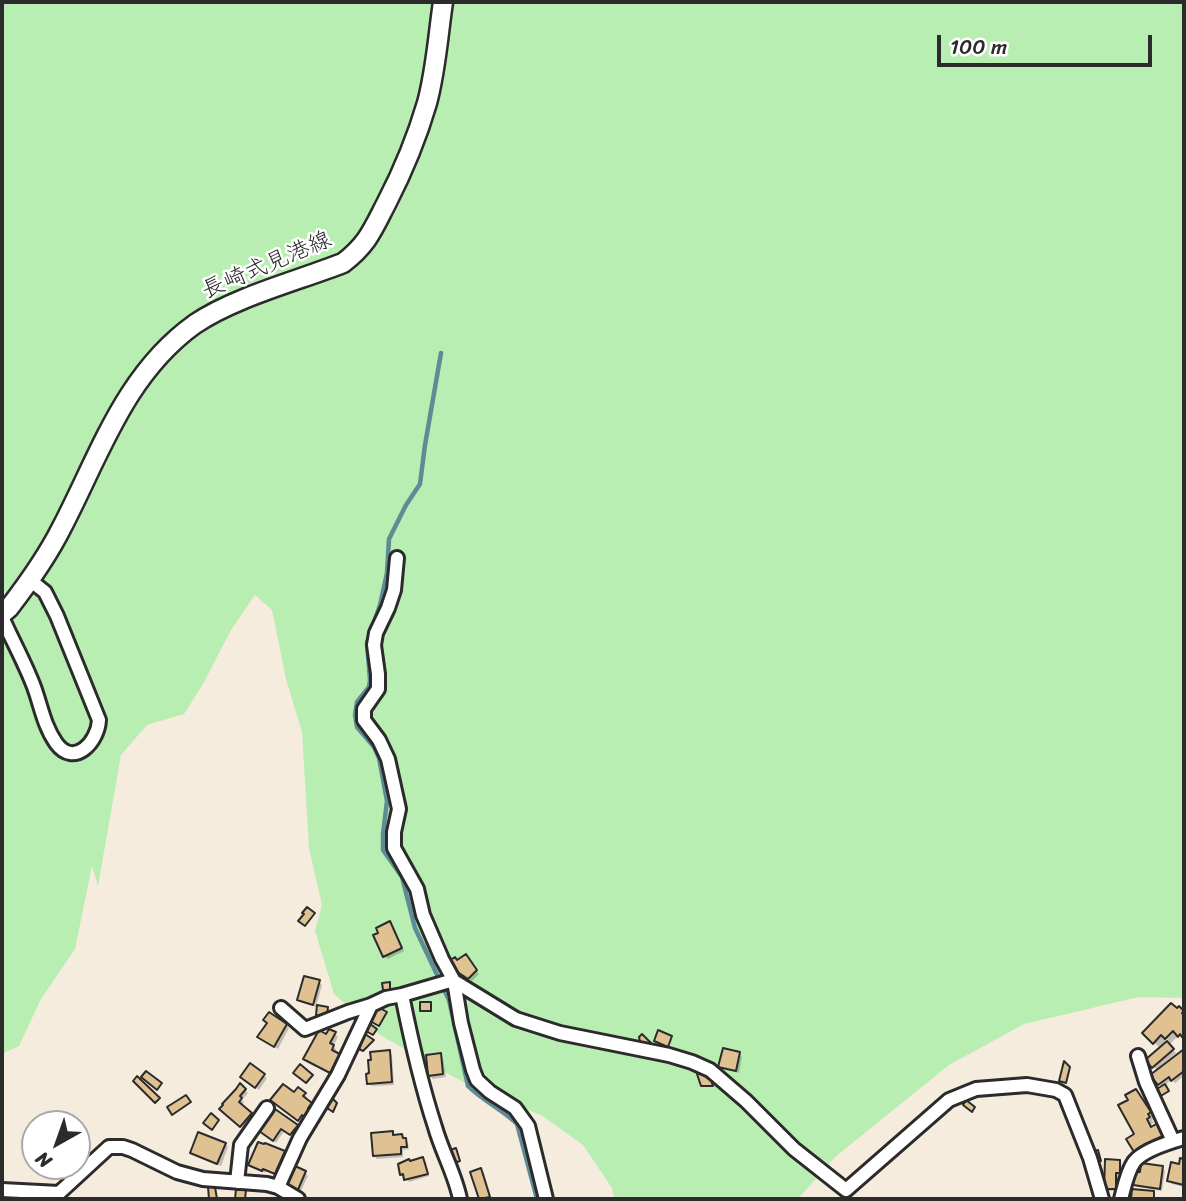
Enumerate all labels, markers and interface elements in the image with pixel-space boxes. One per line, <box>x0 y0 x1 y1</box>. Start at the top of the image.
scale bar <box>941 21 1156 65</box>
text: 100 m <box>950 28 1007 66</box>
street label: 長崎式見港線 <box>198 226 336 306</box>
north arrow <box>21 1110 91 1180</box>
text: N <box>28 1143 59 1177</box>

